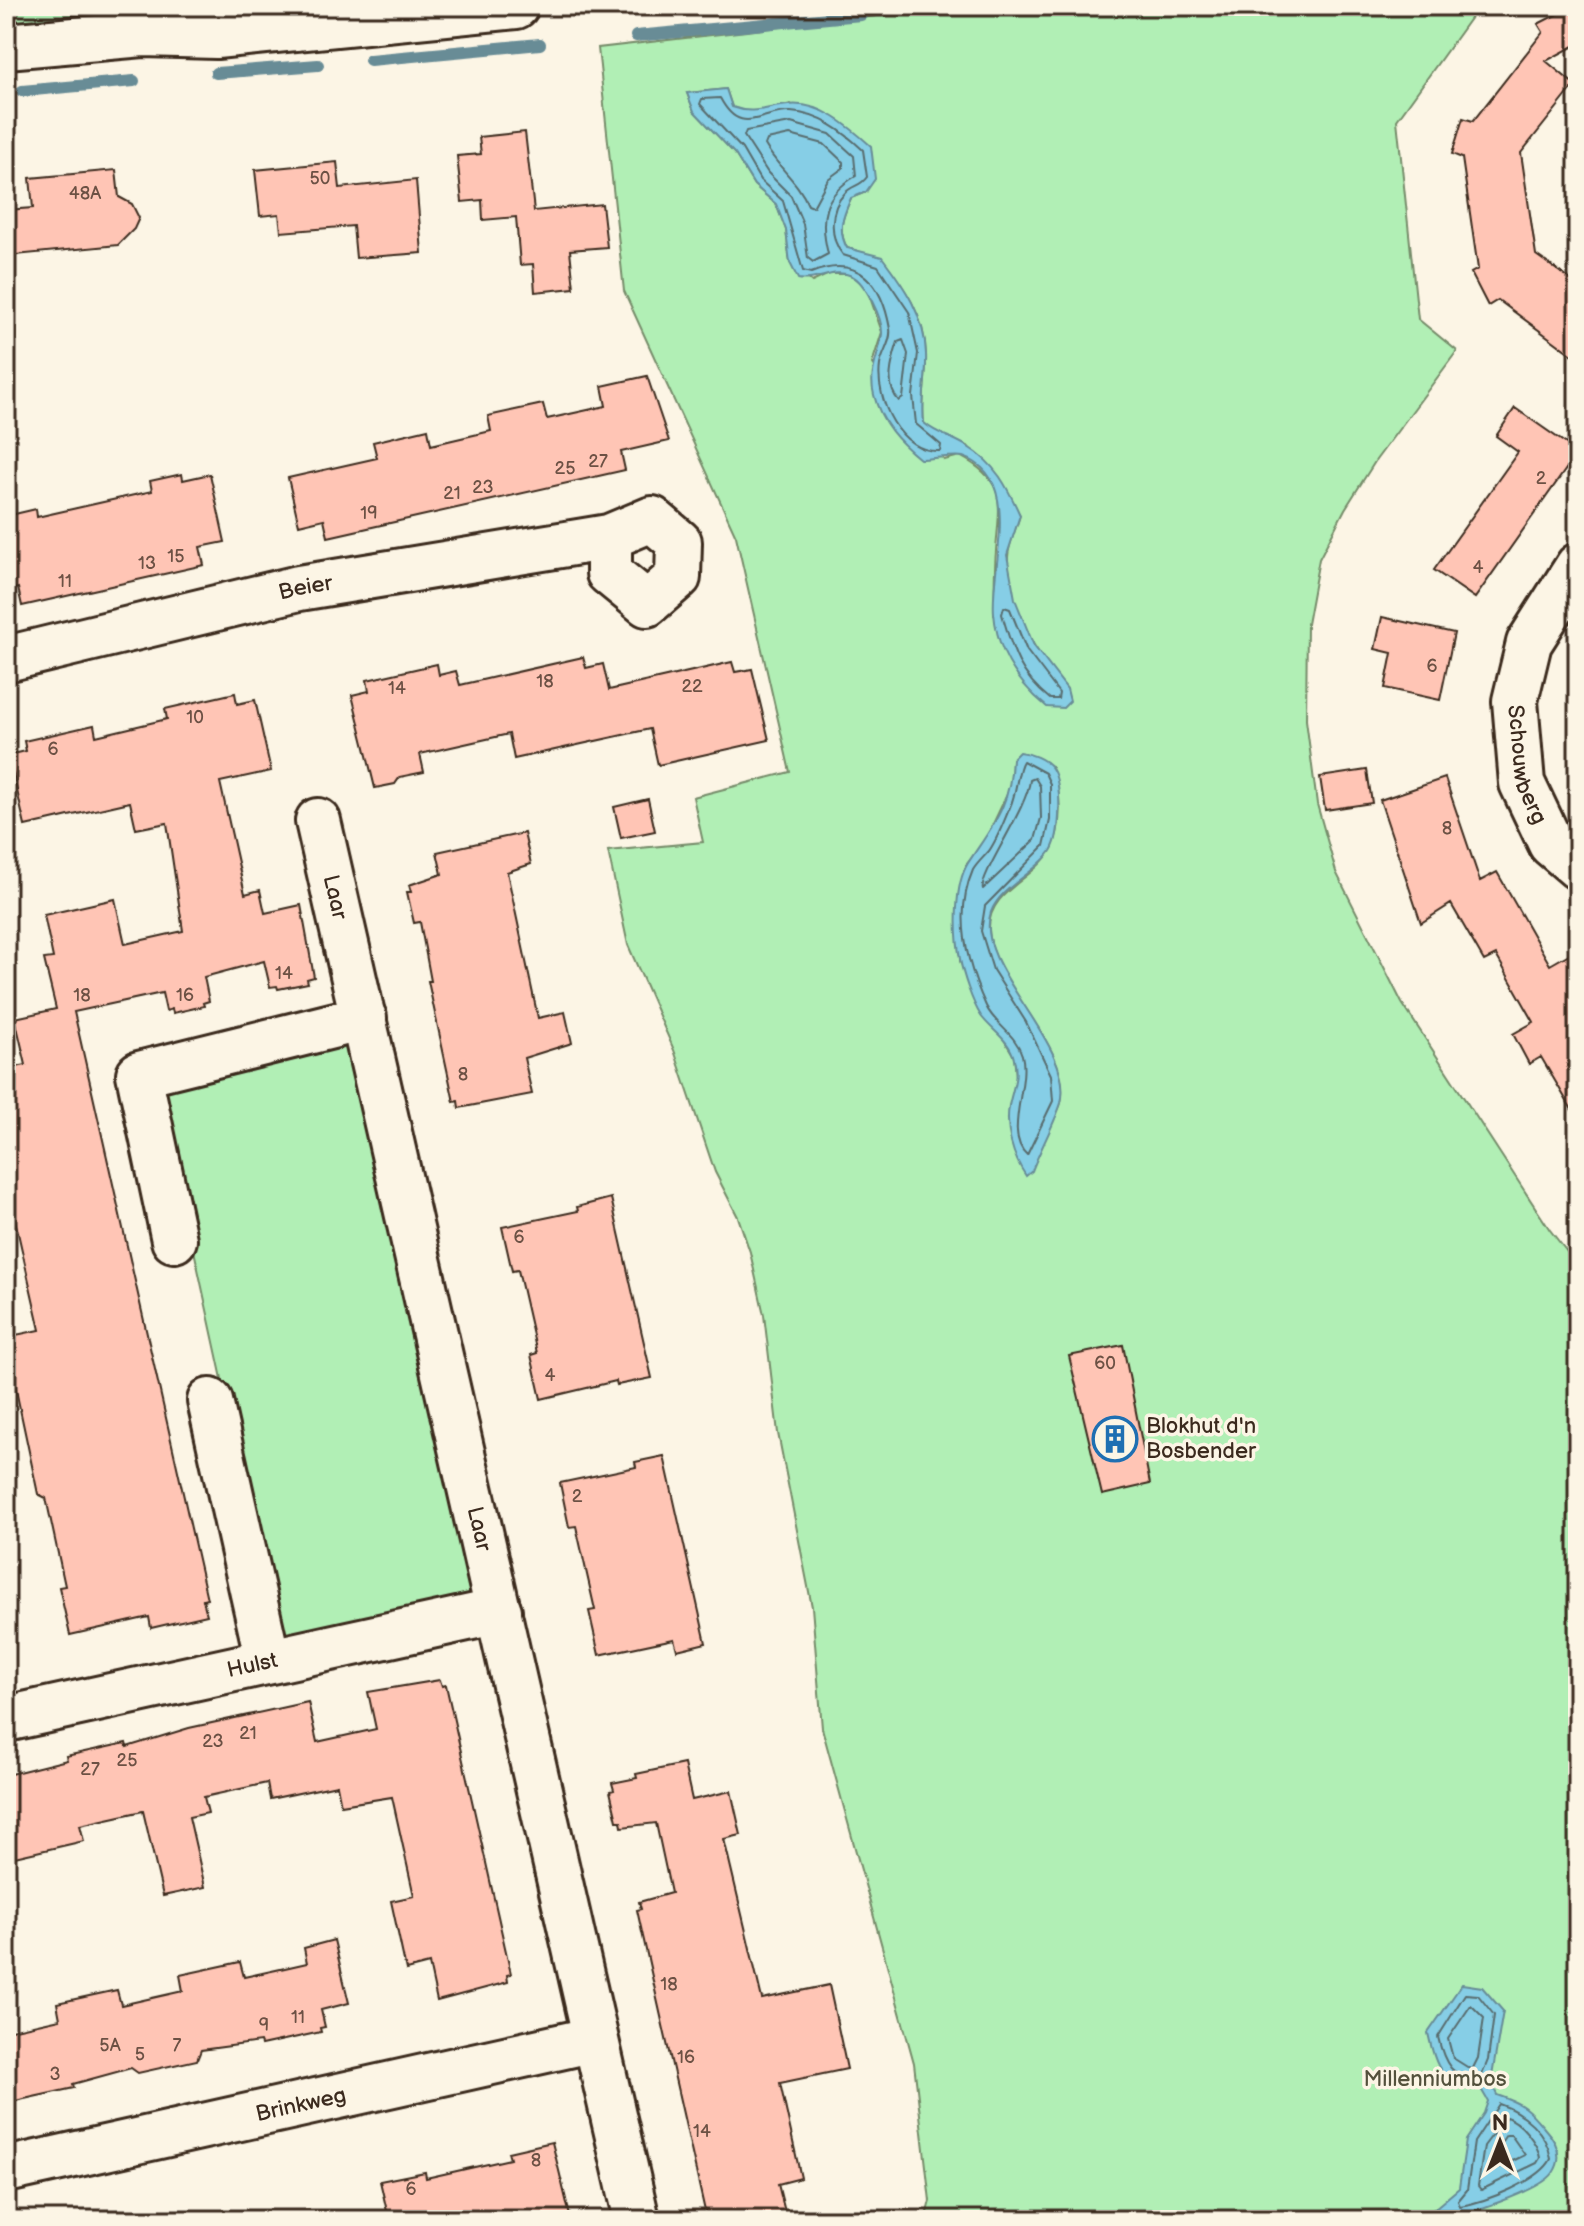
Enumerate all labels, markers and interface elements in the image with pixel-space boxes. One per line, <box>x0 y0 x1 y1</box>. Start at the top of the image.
house number: 50 <box>310 168 330 189</box>
house number: 48A <box>69 183 101 204</box>
house number: 27 <box>588 451 608 472</box>
house number: 25 <box>555 458 575 479</box>
house number: 2 <box>1536 468 1547 489</box>
house number: 23 <box>472 477 494 498</box>
house number: 21 <box>443 483 461 504</box>
house number: 19 <box>360 503 378 524</box>
house number: 15 <box>167 546 185 567</box>
house number: 13 <box>138 553 156 574</box>
house number: 4 <box>1473 557 1484 578</box>
street label: Beier <box>276 569 335 606</box>
house number: 11 <box>58 571 72 592</box>
house number: 6 <box>1427 656 1438 677</box>
house number: 18 <box>536 671 554 692</box>
house number: 22 <box>681 676 703 697</box>
house number: 14 <box>388 678 406 699</box>
street label: Schouwberg <box>1502 704 1553 828</box>
house number: 10 <box>186 707 204 728</box>
house number: 6 <box>48 739 59 760</box>
house number: 8 <box>1442 818 1452 839</box>
street label: Laar <box>317 872 354 923</box>
house number: 14 <box>275 963 293 984</box>
house number: 18 <box>73 985 91 1006</box>
house number: 16 <box>176 985 194 1006</box>
house number: 8 <box>458 1064 468 1085</box>
house number: 6 <box>514 1227 525 1248</box>
house number: 60 <box>1094 1353 1116 1374</box>
house number: 4 <box>545 1365 556 1386</box>
place label: Blokhut d'n Bosbender <box>1146 1413 1257 1465</box>
building icon: Blokhut d'n Bosbender <box>1091 1415 1139 1463</box>
house number: 2 <box>572 1486 583 1507</box>
street label: Laar <box>461 1504 498 1555</box>
street label: Hulst <box>224 1646 280 1684</box>
house number: 21 <box>239 1723 257 1744</box>
house number: 23 <box>202 1731 224 1752</box>
house number: 25 <box>117 1750 137 1771</box>
house number: 27 <box>80 1759 100 1780</box>
house number: 18 <box>660 1974 678 1995</box>
house number: 11 <box>291 2007 305 2028</box>
house number: 9 <box>259 2015 269 2036</box>
house number: 5A <box>99 2035 121 2056</box>
house number: 7 <box>173 2035 182 2056</box>
house number: 5 <box>135 2044 145 2065</box>
house number: 16 <box>677 2047 695 2068</box>
house number: 3 <box>49 2064 61 2085</box>
park label: Millenniumbos <box>1363 2066 1507 2093</box>
street label: Brinkweg <box>253 2081 349 2128</box>
north arrow <box>1460 2102 1540 2182</box>
text: N <box>1492 2110 1508 2137</box>
house number: 14 <box>693 2121 711 2142</box>
house number: 8 <box>531 2150 541 2171</box>
house number: 6 <box>406 2179 417 2200</box>

